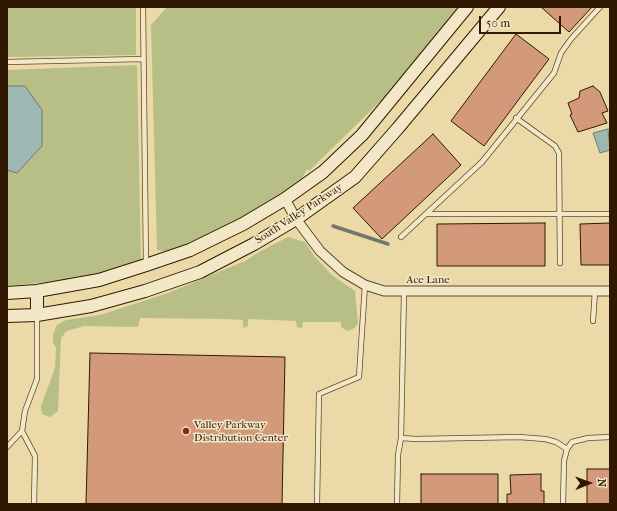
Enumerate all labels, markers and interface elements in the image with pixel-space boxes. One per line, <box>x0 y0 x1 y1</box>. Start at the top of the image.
scale bar <box>481 8 563 34</box>
text: 50 m <box>486 16 510 30</box>
street label: South Valley Parkway <box>253 181 345 247</box>
street label: Ace Lane <box>406 273 450 287</box>
place label: Valley Parkway Distribution Center <box>194 418 288 444</box>
marker: Valley Parkway Distribution Center <box>181 426 191 436</box>
north arrow <box>569 463 609 503</box>
text: N <box>595 478 608 487</box>

